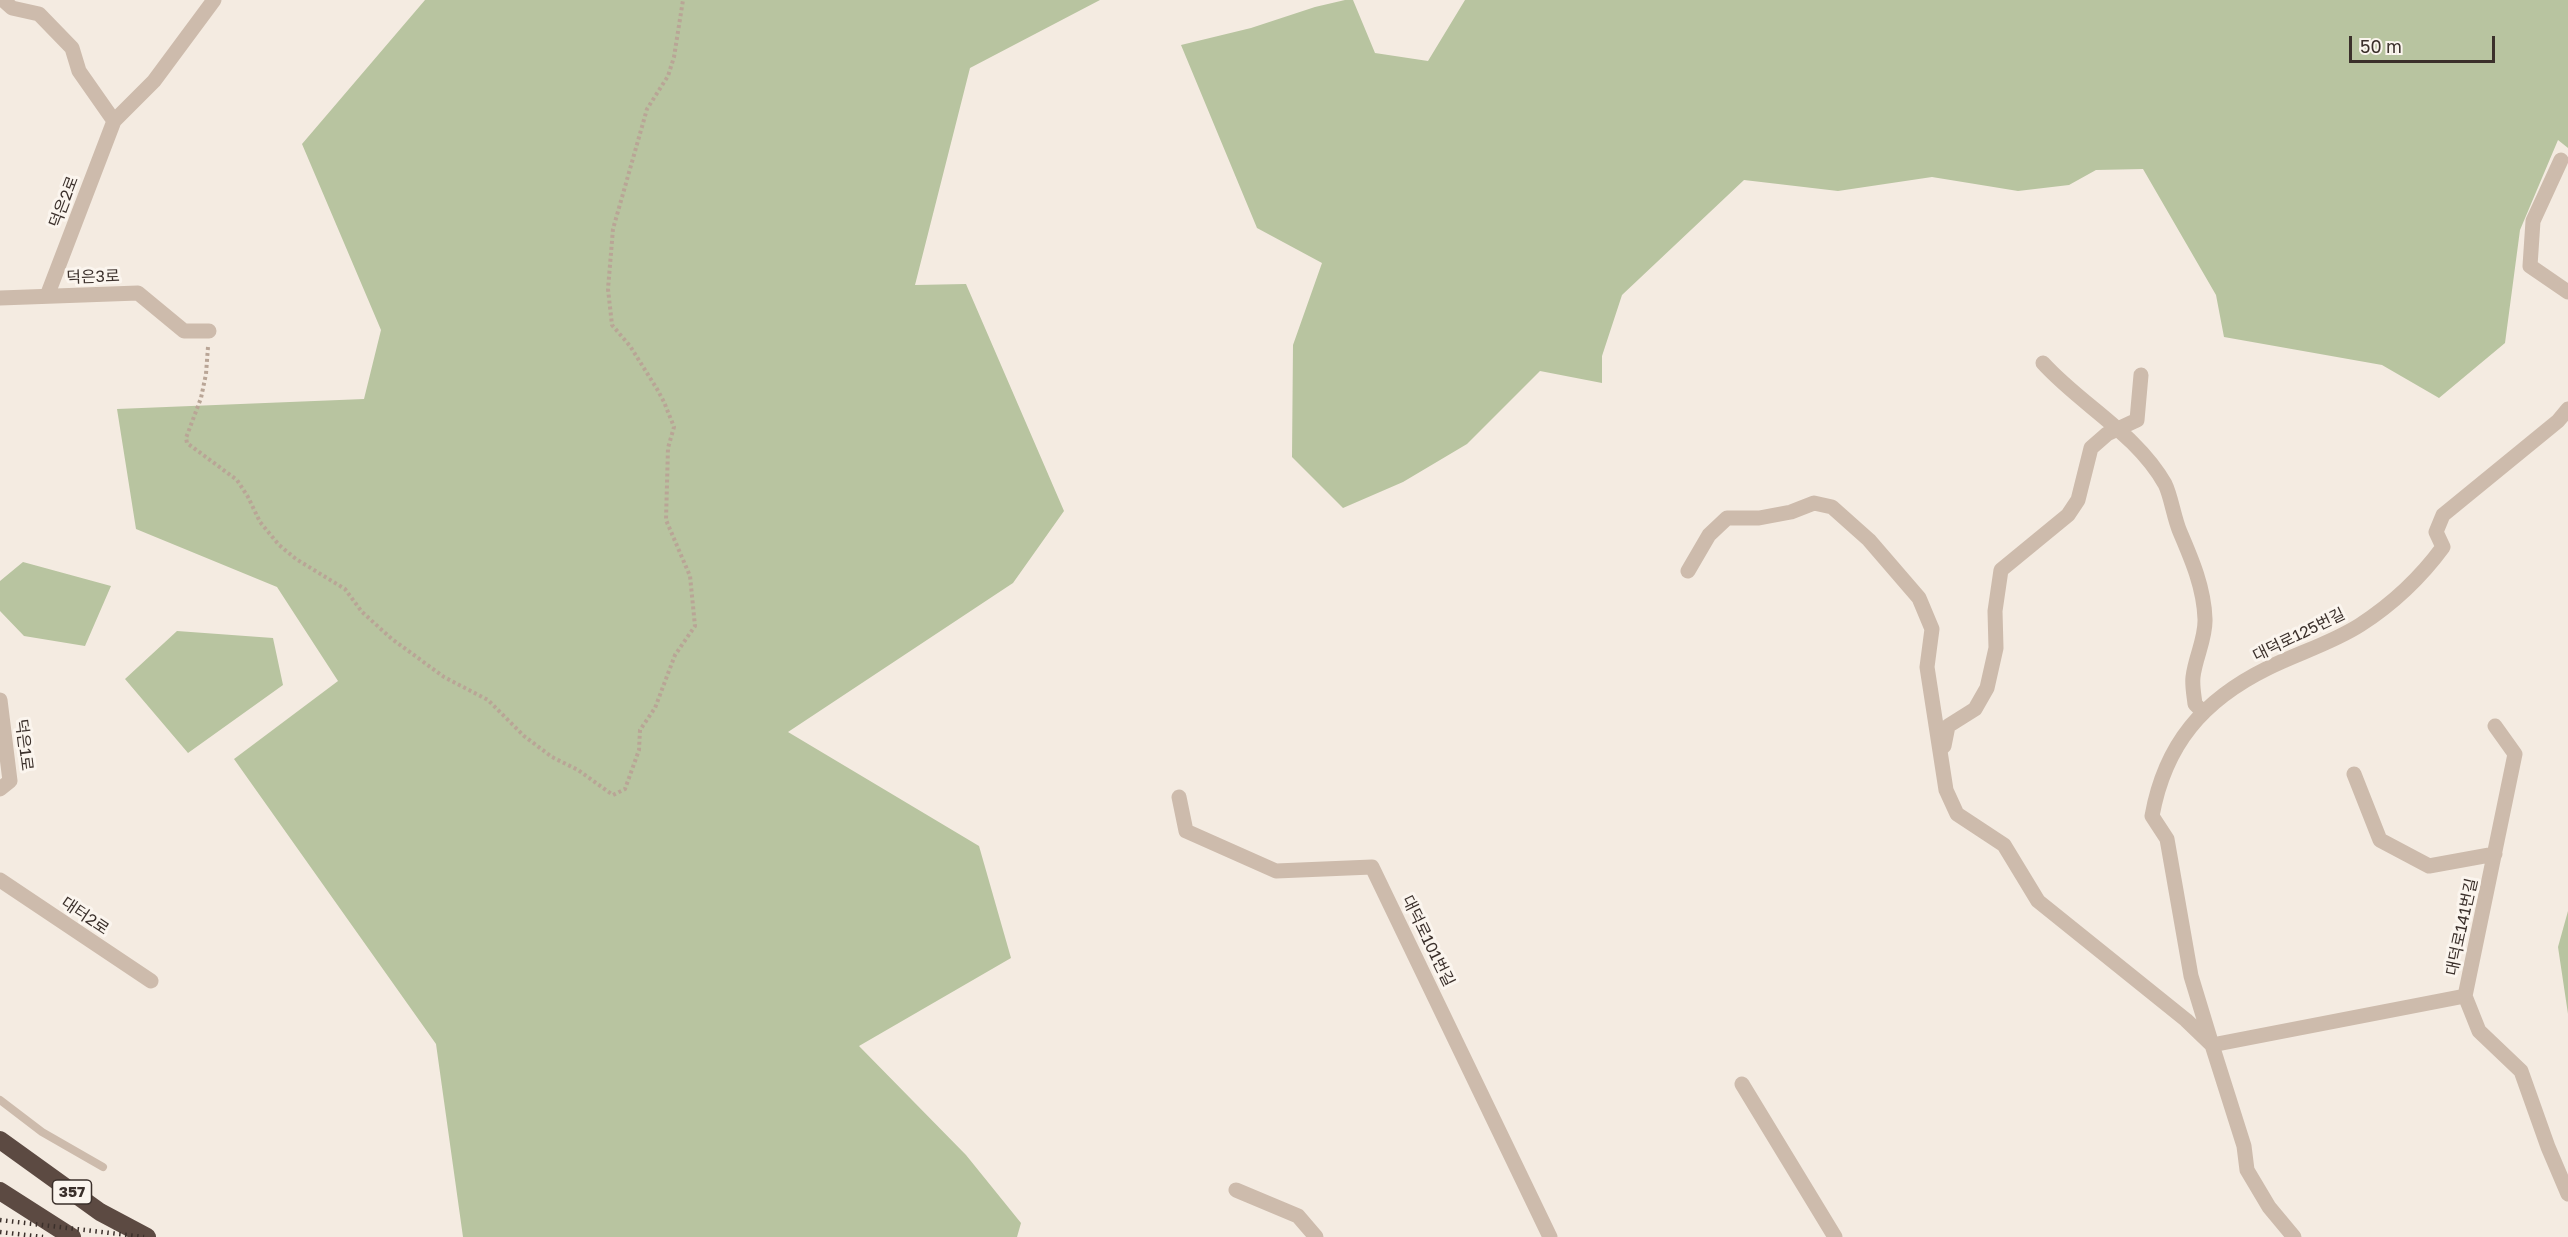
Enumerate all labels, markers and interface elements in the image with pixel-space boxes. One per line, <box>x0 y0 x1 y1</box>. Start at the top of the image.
scale bar <box>2352 24 2498 62</box>
text: 50 m <box>2360 35 2402 57</box>
street label: 덕은2로 <box>45 174 83 230</box>
street label: 덕은3로 <box>66 266 120 288</box>
street label: 대덕로125번길 <box>2250 604 2348 666</box>
street label: 덕은1로 <box>11 718 37 772</box>
street label: 대덕로141번길 <box>2442 877 2482 977</box>
street label: 대덕로101번길 <box>1398 892 1458 990</box>
street label: 대터2로 <box>57 893 113 939</box>
road number: 357 <box>52 1180 92 1204</box>

